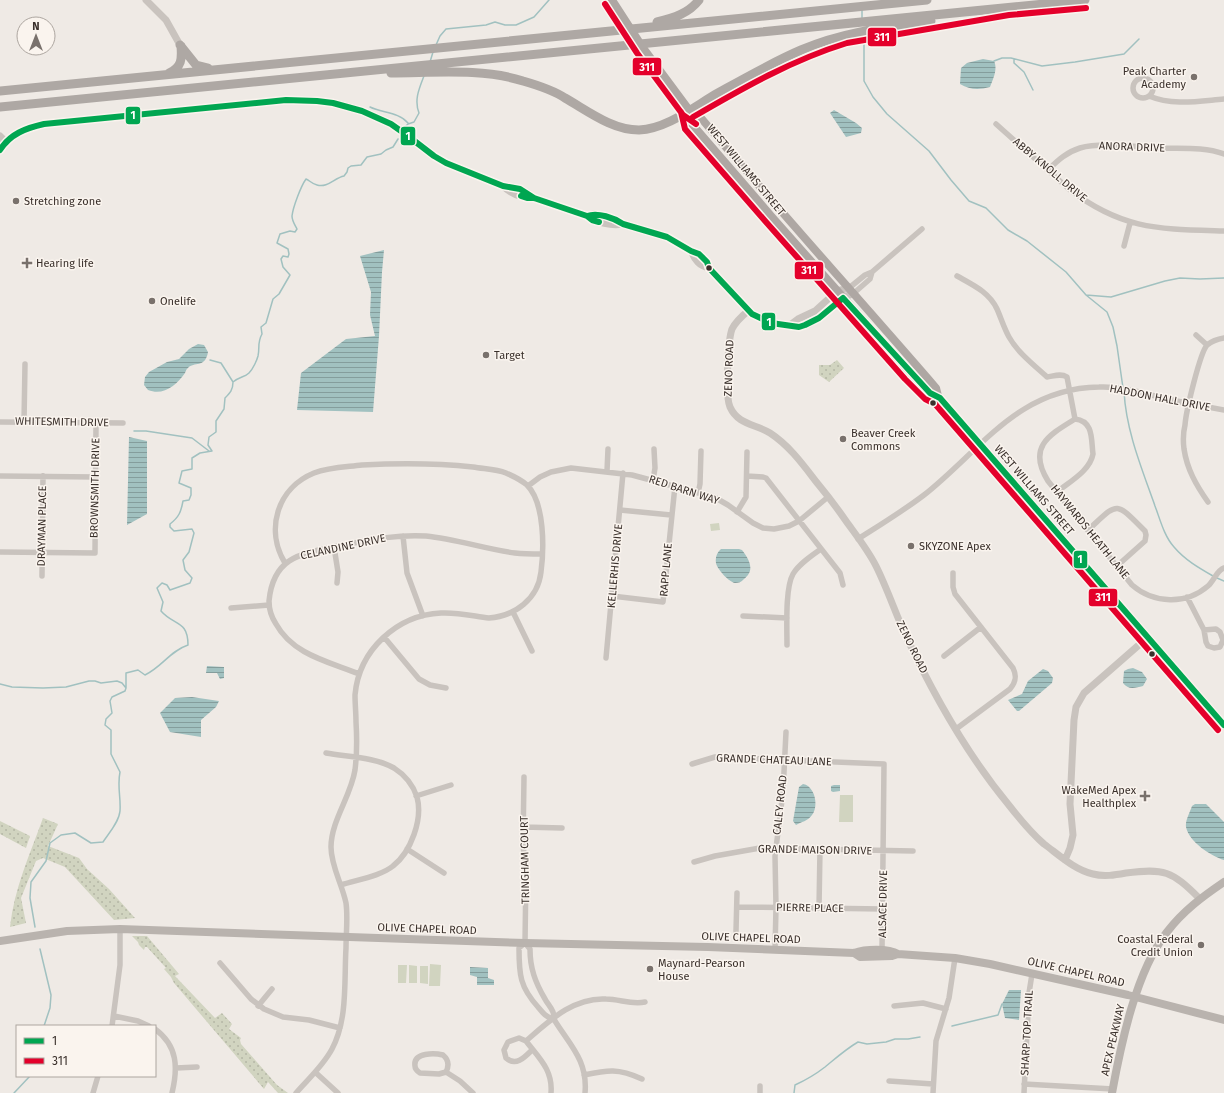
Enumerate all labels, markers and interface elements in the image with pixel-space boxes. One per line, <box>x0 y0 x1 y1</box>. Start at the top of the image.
north arrow <box>16 16 56 56</box>
text: N <box>32 20 40 33</box>
line badge: 311 <box>867 27 897 47</box>
text: 311 <box>873 31 890 44</box>
line badge: 311 <box>632 57 662 76</box>
text: 311 <box>638 61 655 74</box>
place label: Peak Charter Academy <box>1123 65 1187 91</box>
marker: Peak Charter Academy <box>1189 72 1199 82</box>
line badge: 1 <box>125 106 141 125</box>
text: 1 <box>130 109 136 122</box>
street label: WEST WILLIAMS STREET <box>704 122 788 218</box>
line badge: 1 <box>400 126 416 146</box>
text: 1 <box>405 130 411 143</box>
street label: ABBY KNOLL DRIVE <box>1010 135 1090 205</box>
street label: ANORA DRIVE <box>1099 139 1165 155</box>
place label: Stretching zone <box>24 195 101 208</box>
marker: Stretching zone <box>11 196 21 206</box>
marker: Hearing life <box>21 257 33 269</box>
place label: Hearing life <box>36 257 94 270</box>
line badge: 311 <box>794 261 824 280</box>
unlabelled marker <box>704 263 714 273</box>
text: 311 <box>800 264 817 277</box>
place label: Onelife <box>160 295 196 308</box>
marker: Onelife <box>147 296 157 306</box>
line badge: 1 <box>761 312 776 331</box>
text: 1 <box>766 316 772 329</box>
street label: ZENO ROAD <box>722 339 736 397</box>
place label: Target <box>494 349 525 362</box>
marker: Target <box>481 350 491 360</box>
street label: HADDON HALL DRIVE <box>1108 382 1212 414</box>
unlabelled marker <box>928 398 938 408</box>
street label: WHITESMITH DRIVE <box>15 415 109 429</box>
place label: Beaver Creek Commons <box>851 427 916 453</box>
marker: Beaver Creek Commons <box>838 434 848 444</box>
street label: BROWNSMITH DRIVE <box>88 438 102 538</box>
street label: WEST WILLIAMS STREET <box>991 442 1077 538</box>
street label: RED BARN WAY <box>647 472 721 508</box>
street label: HAYWARDS HEATH LANE <box>1048 482 1132 582</box>
street label: DRAYMAN PLACE <box>35 485 49 566</box>
street label: KELLERHIS DRIVE <box>605 523 625 609</box>
street label: CELANDINE DRIVE <box>299 532 387 562</box>
place label: SKYZONE Apex <box>919 540 991 553</box>
marker: SKYZONE Apex <box>906 541 916 551</box>
street label: RAPP LANE <box>657 543 675 597</box>
line badge: 1 <box>1073 550 1088 569</box>
text: 1 <box>1077 553 1083 566</box>
line badge: 311 <box>1088 588 1118 607</box>
text: 311 <box>1094 591 1111 604</box>
street label: ZENO ROAD <box>894 618 930 676</box>
unlabelled marker <box>1147 649 1157 659</box>
street label: GRANDE CHATEAU LANE <box>716 751 832 769</box>
street label: CALEY ROAD <box>770 774 790 836</box>
place label: WakeMed Apex Healthplex <box>1062 784 1137 810</box>
marker: WakeMed Apex Healthplex <box>1139 790 1151 802</box>
street label: TRINGHAM COURT <box>518 815 532 904</box>
street label: GRANDE MAISON DRIVE <box>758 843 872 857</box>
street label: ALSACE DRIVE <box>876 870 890 938</box>
street label: PIERRE PLACE <box>776 901 844 915</box>
street label: OLIVE CHAPEL ROAD <box>377 921 477 937</box>
street label: OLIVE CHAPEL ROAD <box>701 930 801 946</box>
place label: Coastal Federal Credit Union <box>1117 933 1193 959</box>
marker: Coastal Federal Credit Union <box>1196 940 1206 950</box>
street label: OLIVE CHAPEL ROAD <box>1026 954 1126 990</box>
place label: Maynard-Pearson House <box>658 957 745 983</box>
marker: Maynard-Pearson House <box>645 964 655 974</box>
street label: SHARP TOP TRAIL <box>1018 990 1036 1076</box>
street label: APEX PEAKWAY <box>1098 1003 1128 1077</box>
legend <box>16 1025 156 1077</box>
text: 1 <box>52 1034 57 1048</box>
text: 311 <box>52 1054 68 1068</box>

